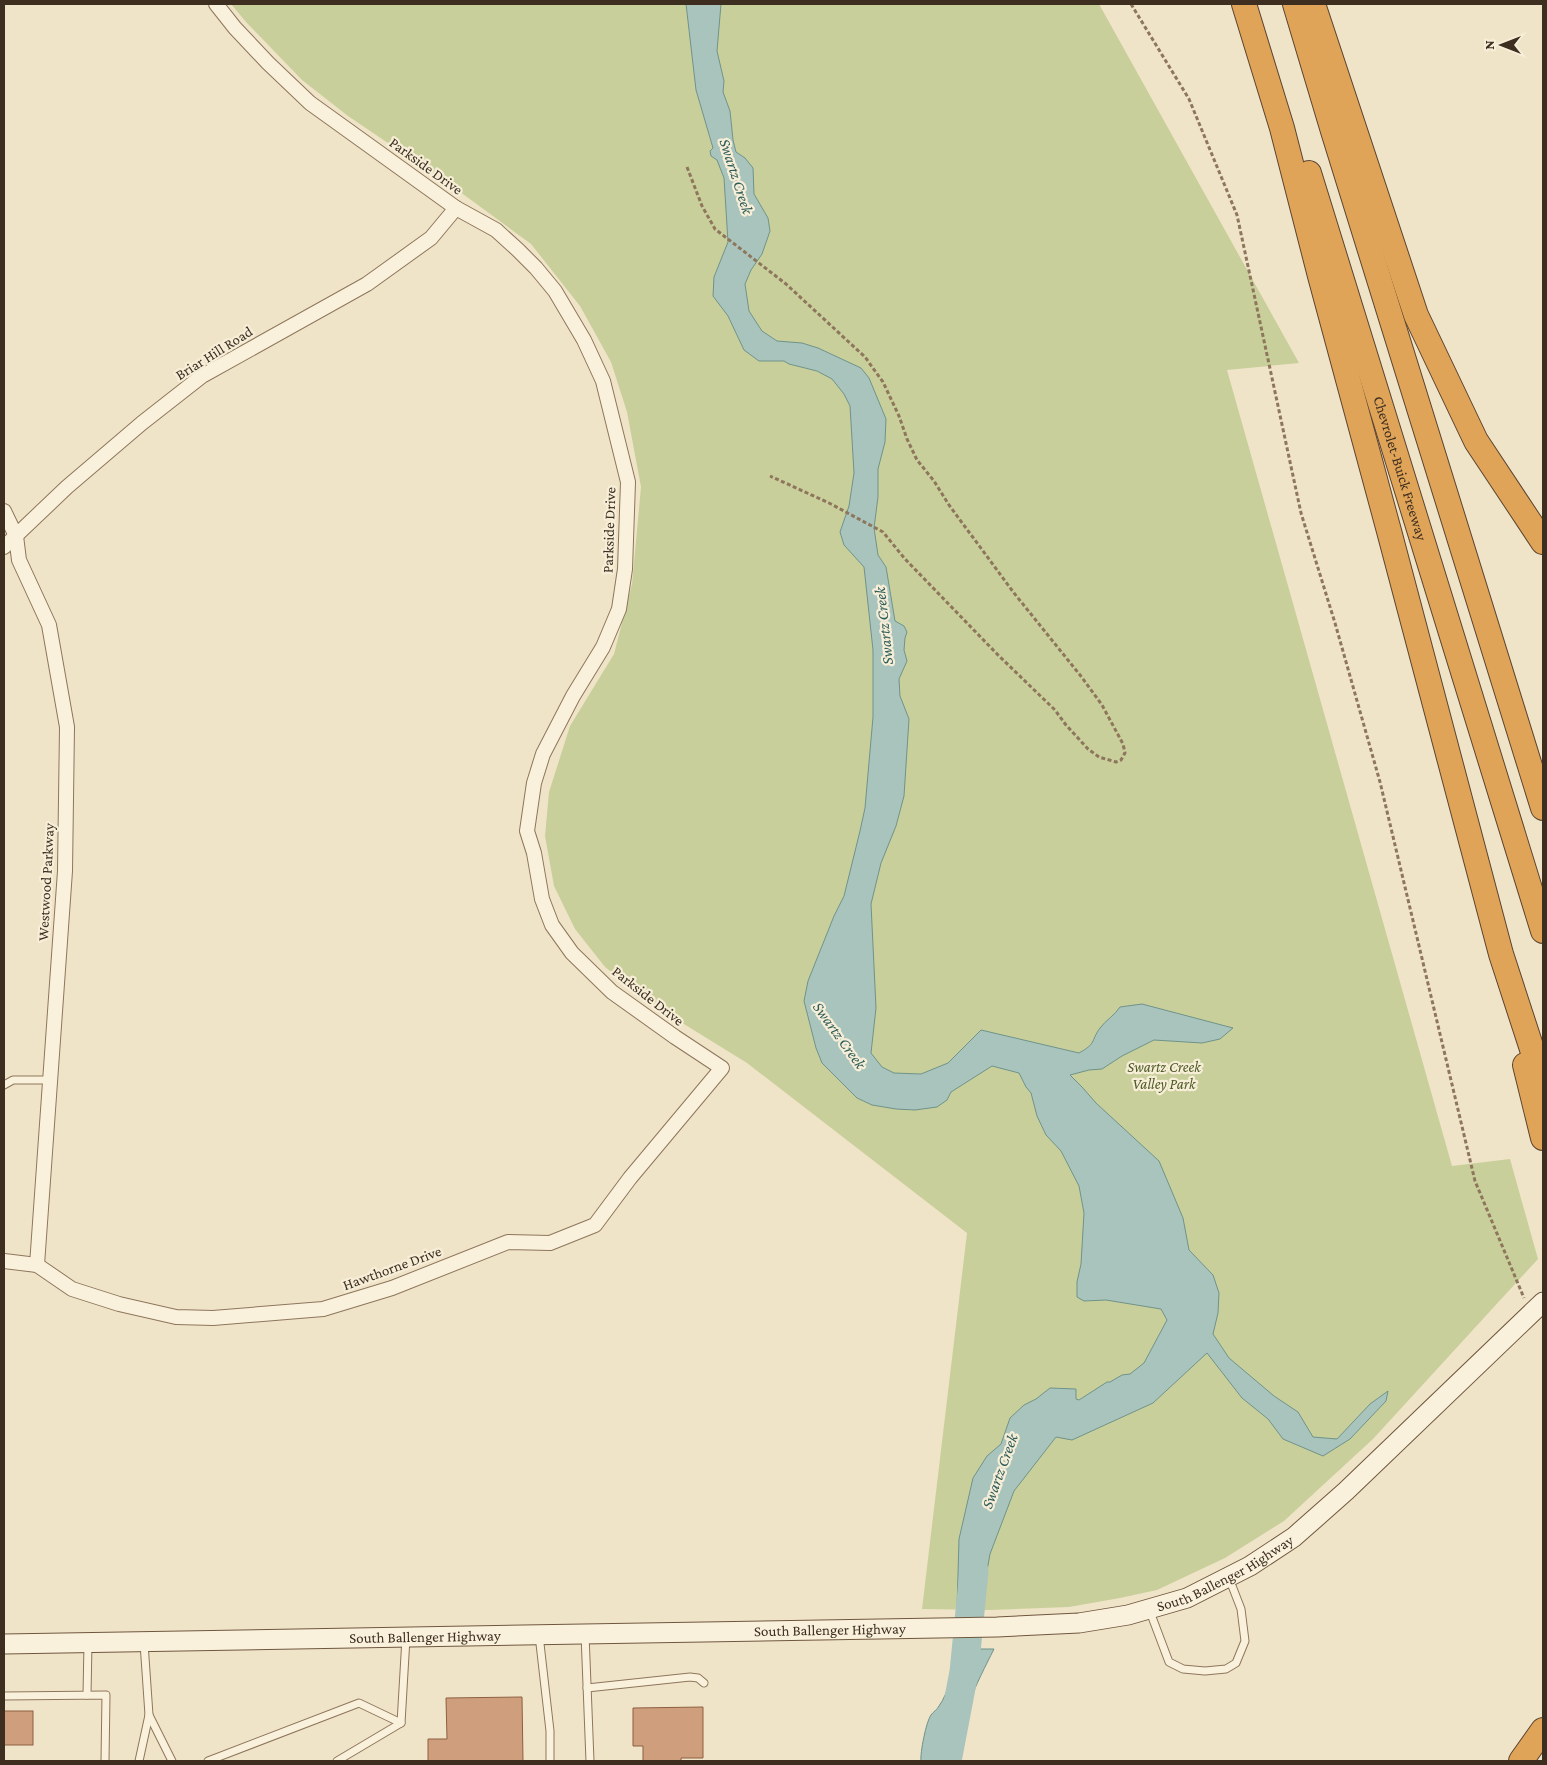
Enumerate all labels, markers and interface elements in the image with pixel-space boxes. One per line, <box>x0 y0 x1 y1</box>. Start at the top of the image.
north arrow <box>1477 20 1527 70</box>
text: N <box>1481 40 1497 50</box>
street label: Parkside Drive <box>386 134 466 198</box>
water label: Swartz Creek <box>716 136 757 217</box>
street label: Briar Hill Road <box>173 323 255 383</box>
street label: Chevrolet-Buick Freeway <box>1370 394 1430 543</box>
street label: Parkside Drive <box>599 486 619 573</box>
water label: Swartz Creek <box>871 585 896 666</box>
street label: Westwood Parkway <box>35 823 58 941</box>
street label: Parkside Drive <box>609 963 687 1029</box>
water label: Swartz Creek <box>810 999 870 1073</box>
park label: Swartz Creek Valley Park <box>1127 1059 1202 1093</box>
street label: Hawthorne Drive <box>341 1243 444 1293</box>
water label: Swartz Creek <box>978 1431 1021 1511</box>
street label: South Ballenger Highway <box>1155 1532 1297 1614</box>
street label: South Ballenger Highway <box>754 1621 906 1639</box>
street label: South Ballenger Highway <box>349 1627 501 1646</box>

